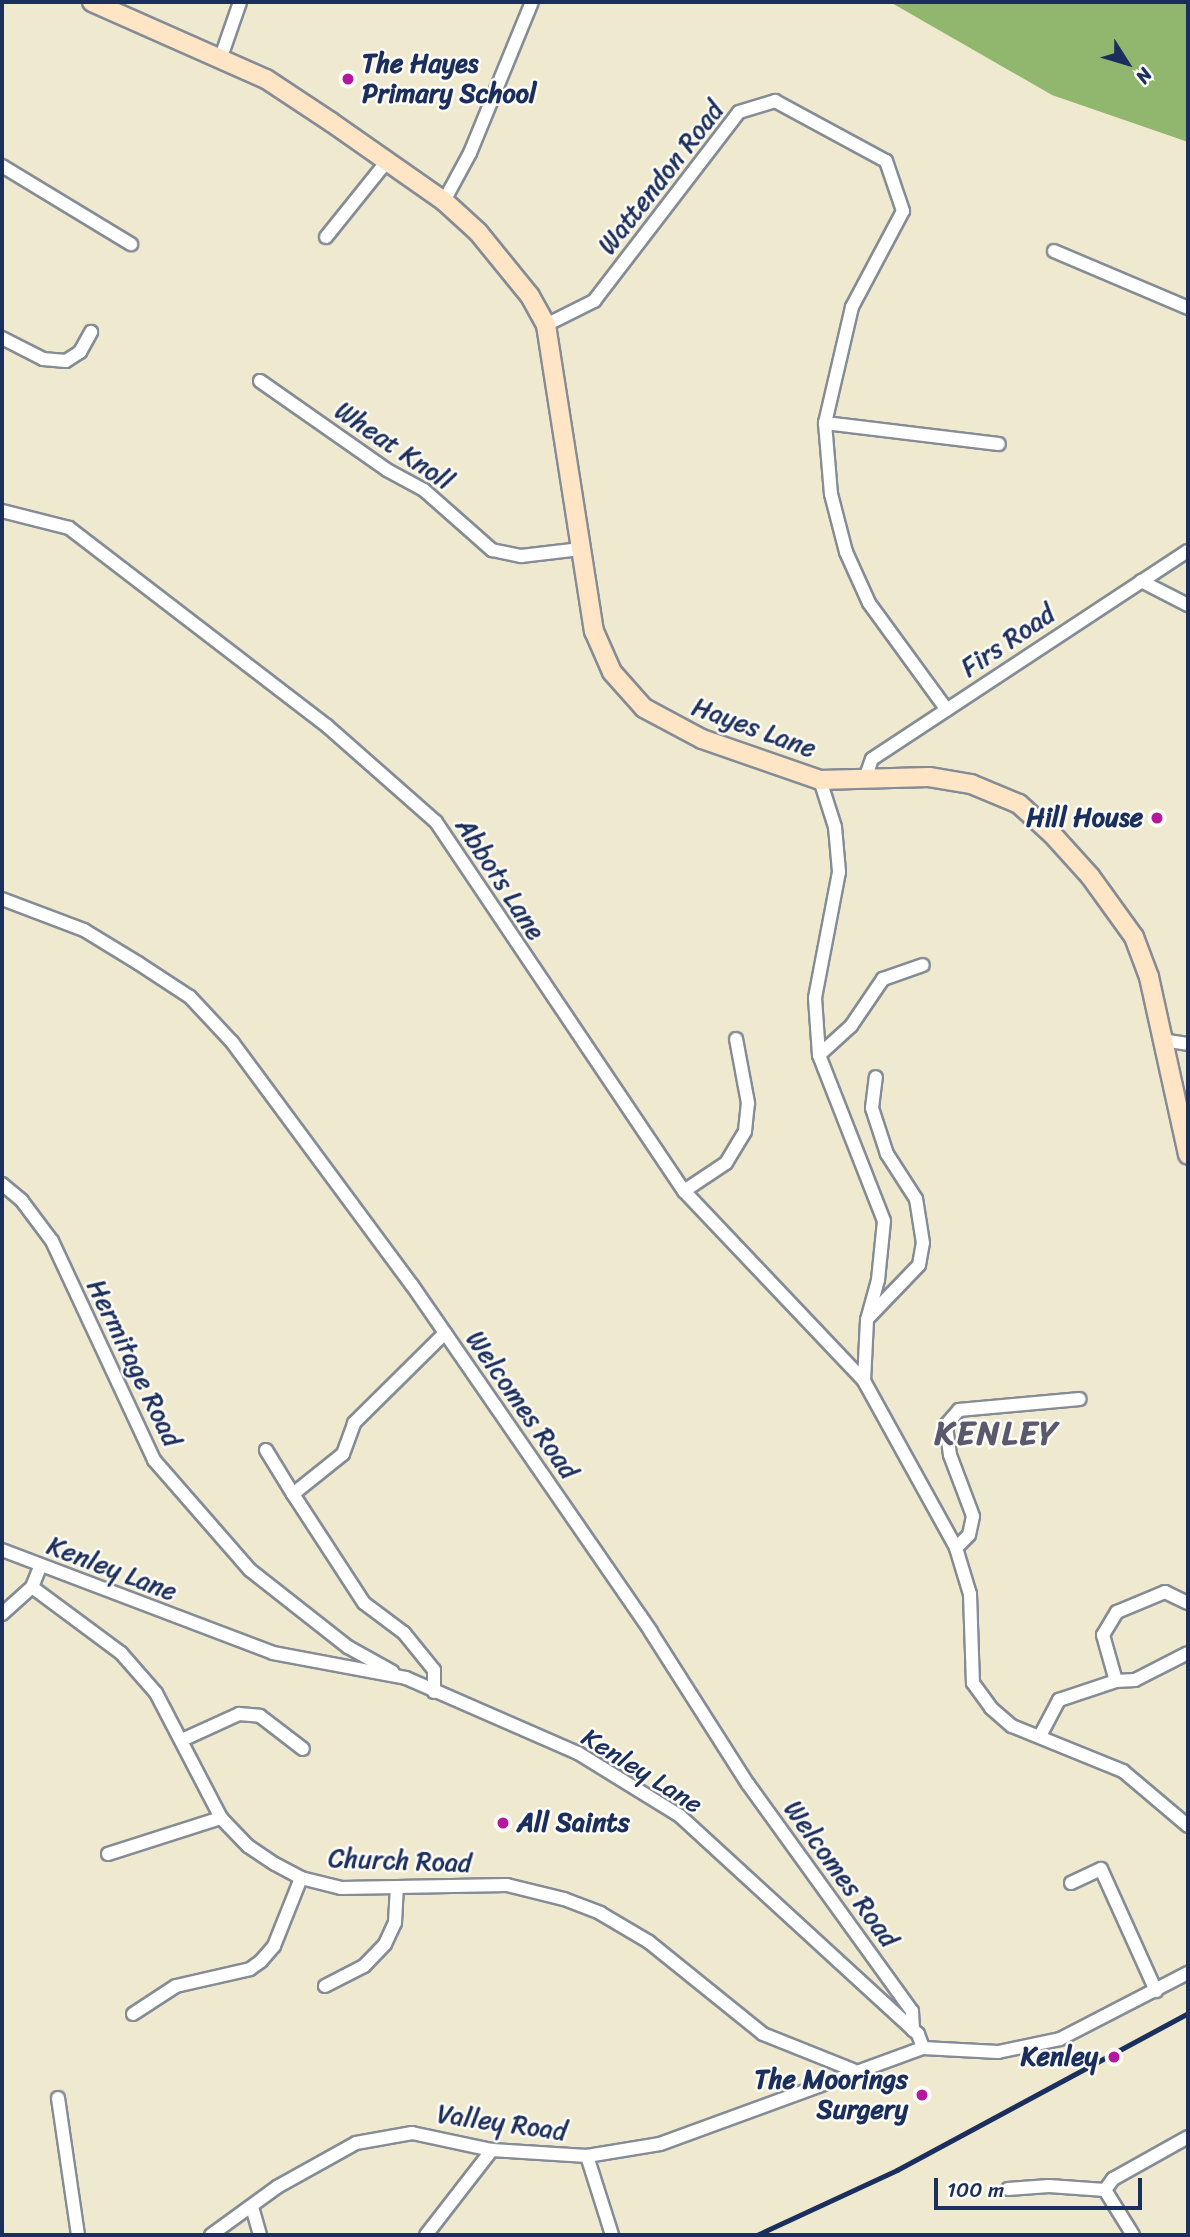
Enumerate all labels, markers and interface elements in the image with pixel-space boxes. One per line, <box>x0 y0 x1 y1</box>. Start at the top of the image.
north arrow <box>1092 28 1162 98</box>
place label: The Hayes Primary School <box>362 48 536 110</box>
text: N <box>1127 61 1161 91</box>
marker: The Hayes Primary School <box>340 71 356 87</box>
street label: Wattendon Road <box>592 95 730 261</box>
street label: Wheat Knoll <box>329 395 459 497</box>
street label: Firs Road <box>955 598 1061 684</box>
street label: Hayes Lane <box>688 691 820 765</box>
place label: Hill House <box>1026 802 1143 834</box>
marker: Hill House <box>1149 810 1165 826</box>
street label: Abbots Lane <box>449 812 551 946</box>
street label: Hermitage Road <box>80 1274 188 1452</box>
street label: Welcomes Road <box>459 1325 585 1485</box>
district label: KENLEY <box>935 1414 1059 1454</box>
street label: Kenley Lane <box>43 1530 181 1608</box>
street label: Kenley Lane <box>576 1722 708 1820</box>
street label: Welcomes Road <box>777 1794 905 1954</box>
place label: All Saints <box>517 1807 628 1839</box>
marker: All Saints <box>495 1815 511 1831</box>
street label: Church Road <box>328 1843 472 1879</box>
place label: Kenley <box>1021 2041 1098 2073</box>
marker: Kenley <box>1104 2047 1124 2067</box>
place label: The Moorings Surgery <box>755 2064 908 2126</box>
marker: The Moorings Surgery <box>914 2087 930 2103</box>
street label: Valley Road <box>435 2098 569 2148</box>
scale bar <box>938 2164 1146 2208</box>
text: 100 m <box>947 2171 1004 2209</box>

